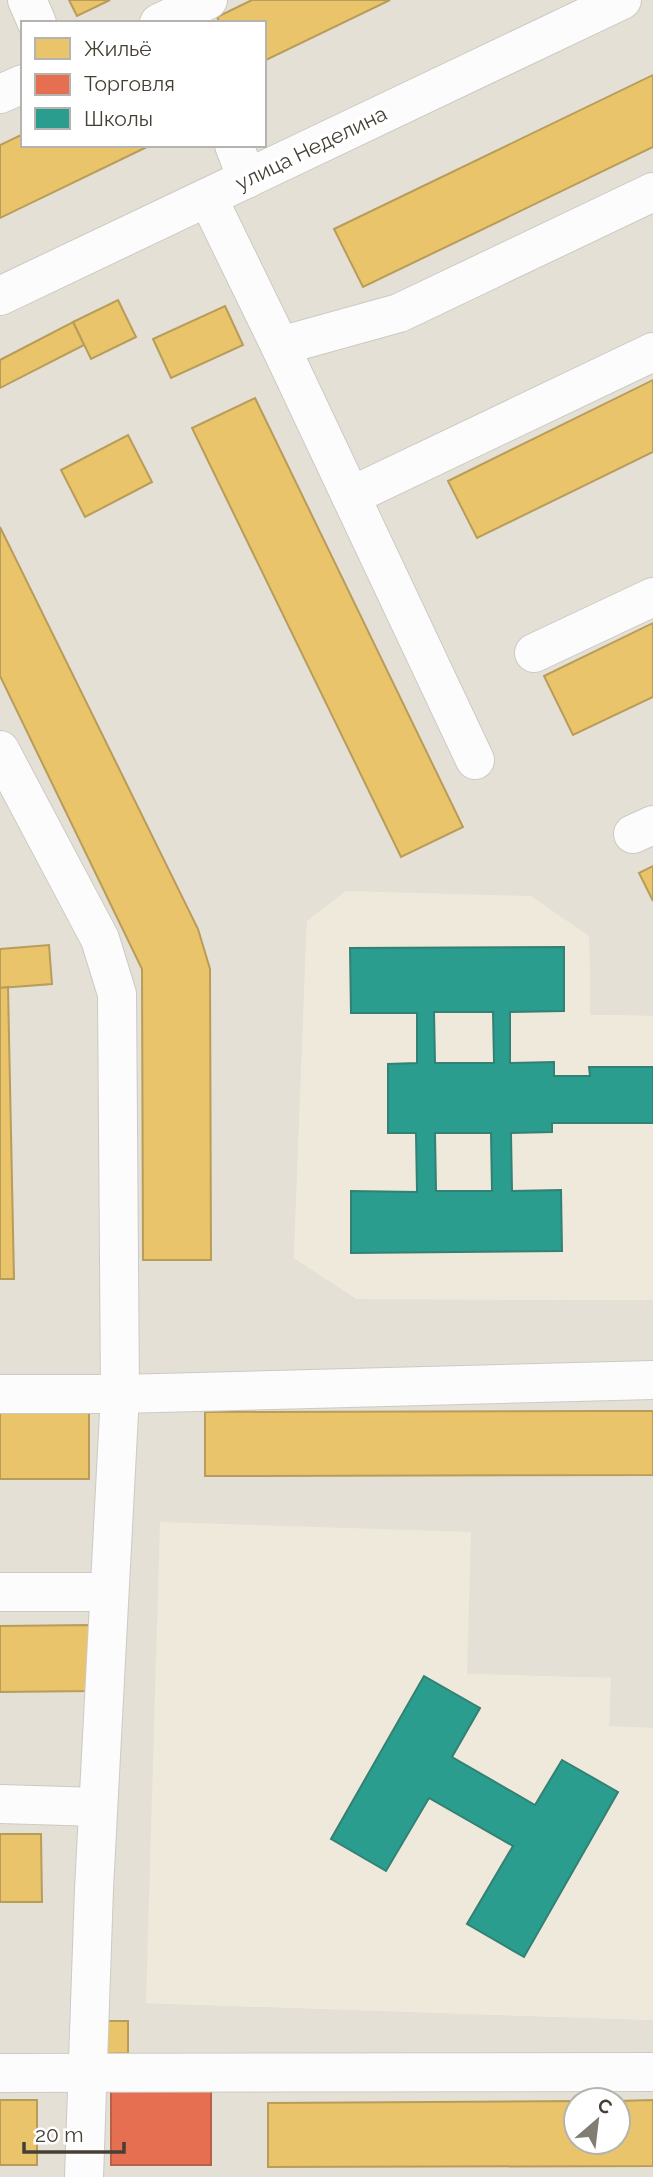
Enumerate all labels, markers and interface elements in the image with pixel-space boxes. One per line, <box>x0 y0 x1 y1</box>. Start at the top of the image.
legend <box>21 21 266 147</box>
text: Жильё <box>84 36 152 61</box>
text: Торговля <box>84 71 175 96</box>
street label: улица Неделина <box>231 101 391 195</box>
text: Школы <box>84 106 153 131</box>
north arrow <box>562 2086 632 2156</box>
text: С <box>594 2093 616 2119</box>
scale bar <box>24 2110 124 2154</box>
text: 20 m <box>35 2122 83 2147</box>

